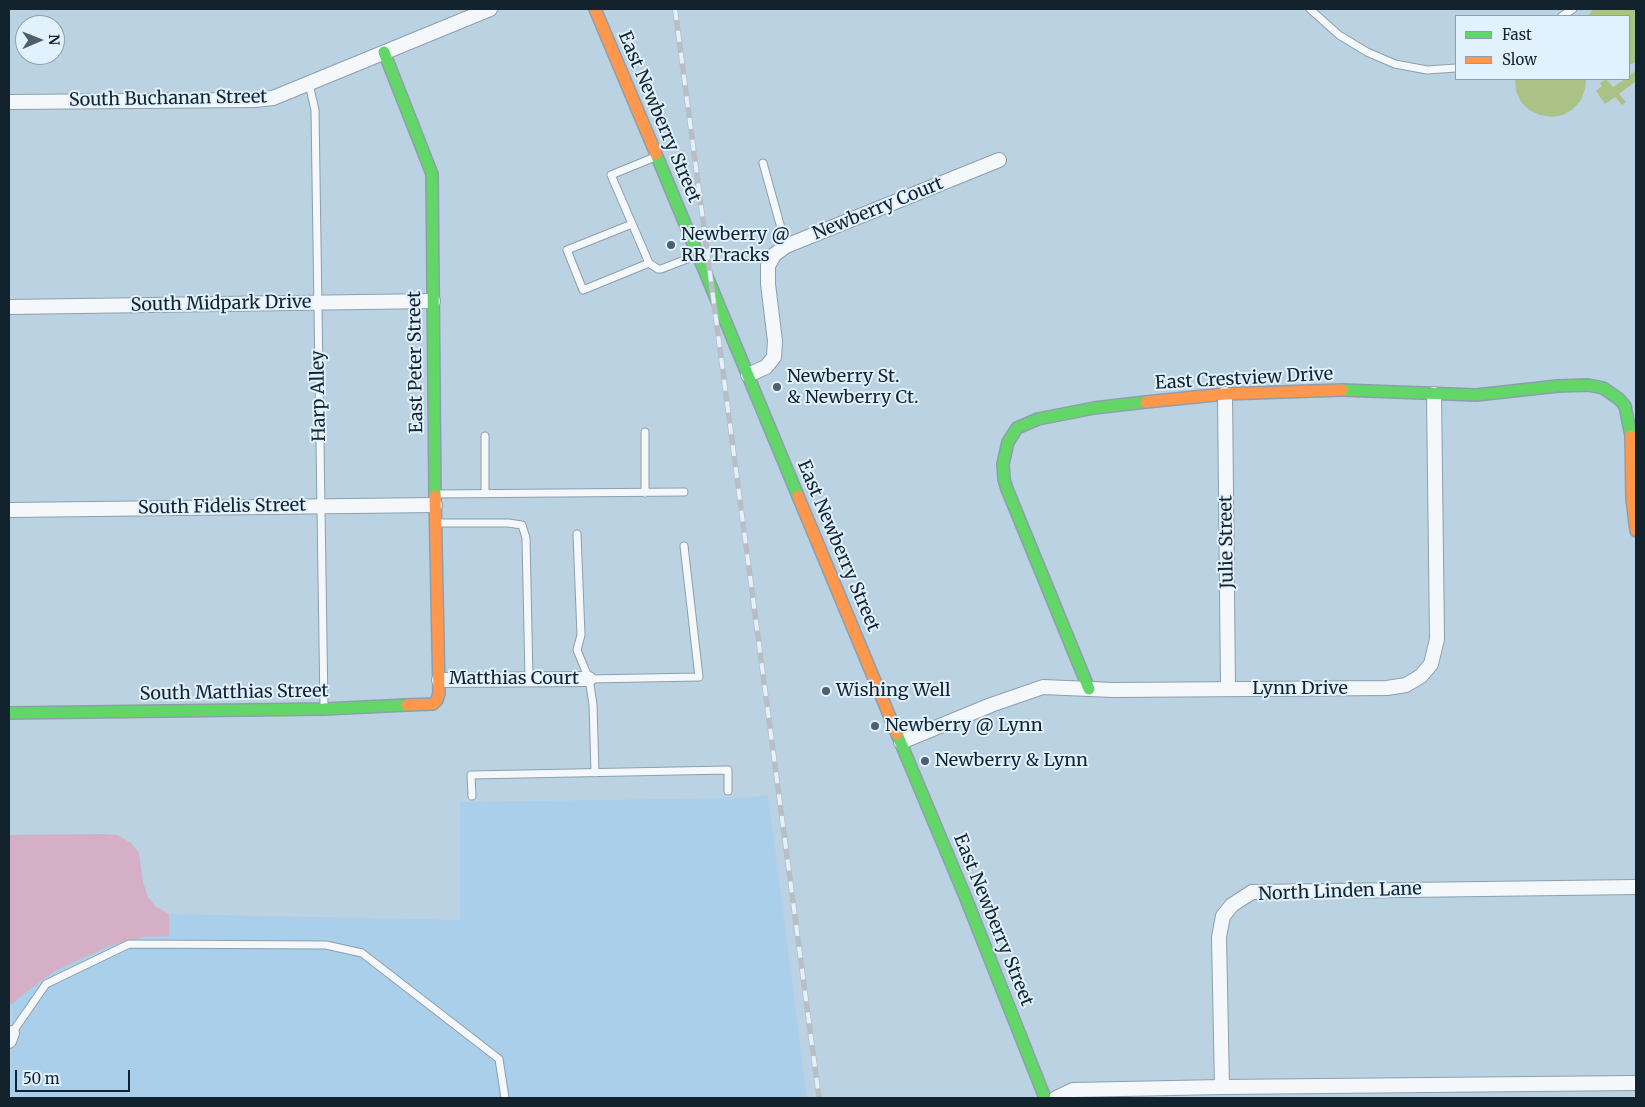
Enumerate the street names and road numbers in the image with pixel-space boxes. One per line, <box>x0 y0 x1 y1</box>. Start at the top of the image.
street label: East Newberry Street <box>613 28 705 206</box>
street label: South Buchanan Street <box>69 86 267 112</box>
street label: Newberry Court <box>810 173 946 245</box>
street label: East Peter Street <box>404 291 428 433</box>
street label: South Midpark Drive <box>130 292 312 316</box>
street label: Harp Alley <box>307 350 331 442</box>
street label: East Crestview Drive <box>1154 364 1334 394</box>
street label: East Newberry Street <box>792 457 884 635</box>
street label: South Fidelis Street <box>138 495 306 519</box>
street label: Julie Street <box>1215 495 1239 589</box>
street label: Matthias Court <box>449 668 579 690</box>
street label: Lynn Drive <box>1252 678 1348 700</box>
street label: South Matthias Street <box>139 681 329 705</box>
street label: East Newberry Street <box>949 831 1037 1009</box>
street label: North Linden Lane <box>1258 878 1422 906</box>

